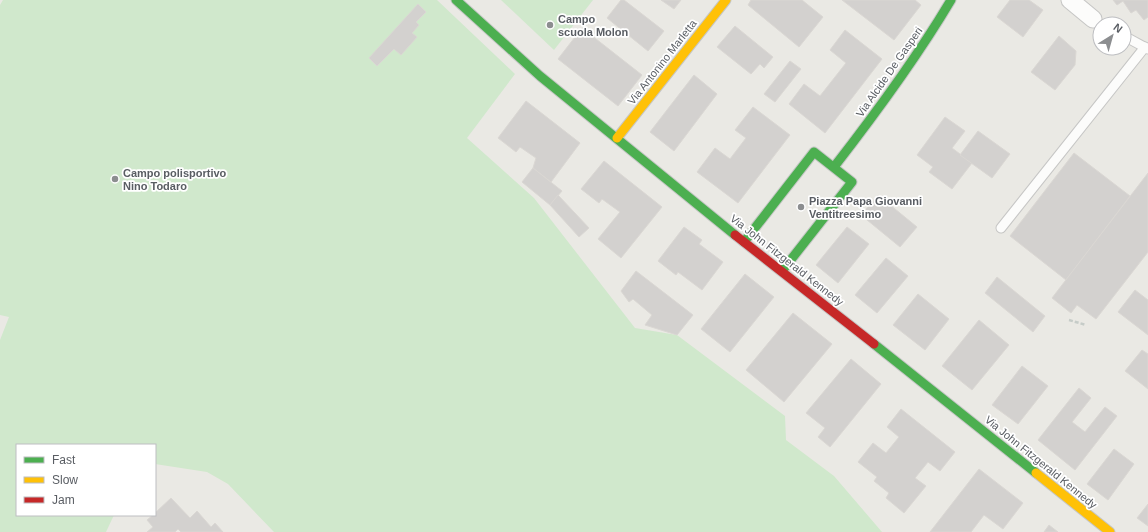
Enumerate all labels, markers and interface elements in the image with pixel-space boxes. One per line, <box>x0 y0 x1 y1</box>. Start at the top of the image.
place label: Campo scuola Molon <box>558 13 629 38</box>
street label: Via Antonino Marletta <box>625 16 699 107</box>
north arrow <box>1092 16 1132 56</box>
marker: Campo scuola Molon <box>545 20 555 30</box>
text: N <box>1111 21 1125 35</box>
street label: Via Alcide De Gasperi <box>853 25 925 119</box>
place label: Campo polisportivo Nino Todaro <box>123 167 227 192</box>
marker: Campo polisportivo Nino Todaro <box>110 174 120 184</box>
place label: Piazza Papa Giovanni Ventitreesimo <box>809 195 922 220</box>
marker: Piazza Papa Giovanni Ventitreesimo <box>796 202 806 212</box>
street label: Via John Fitzgerald Kennedy <box>728 212 846 308</box>
street label: Via John Fitzgerald Kennedy <box>983 413 1100 511</box>
legend <box>16 444 156 516</box>
text: Fast <box>52 453 76 467</box>
text: Slow <box>52 473 78 487</box>
text: Jam <box>52 493 75 507</box>

